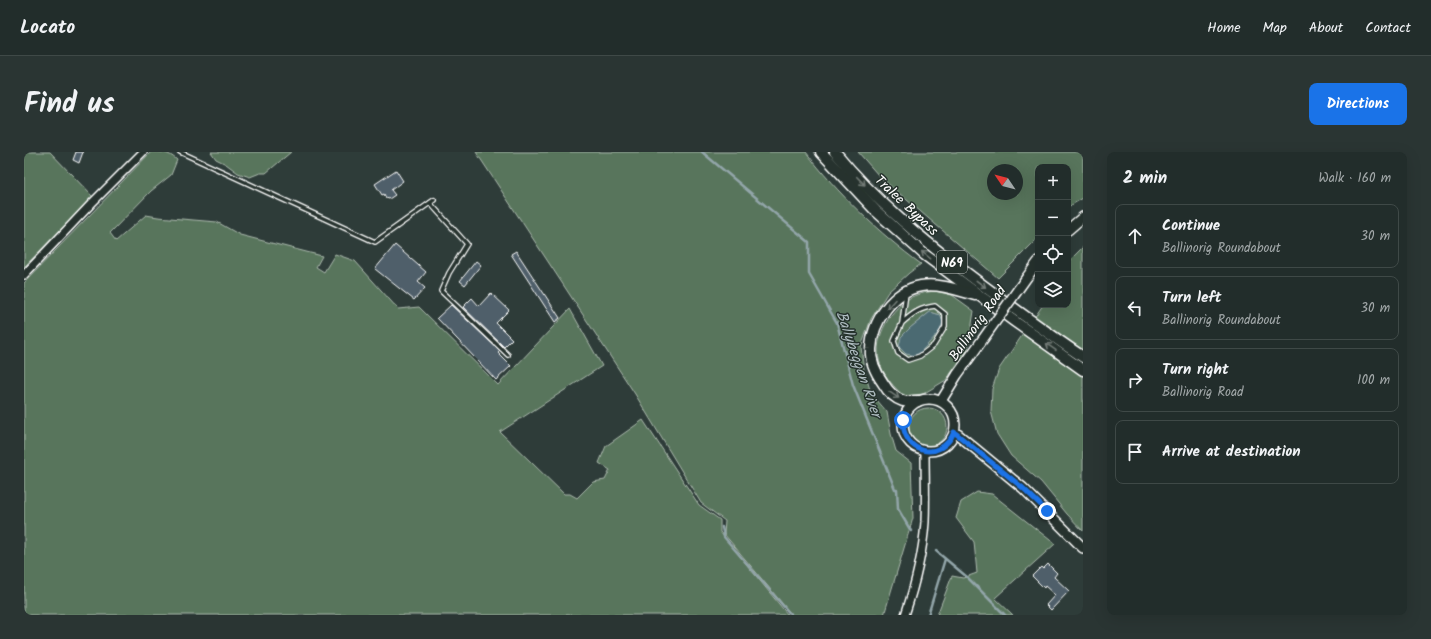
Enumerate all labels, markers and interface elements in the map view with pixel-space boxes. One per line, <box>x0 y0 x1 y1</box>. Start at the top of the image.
text: Locato <box>20 13 75 43</box>
text: Home <box>1207 17 1241 39</box>
text: Map <box>1263 17 1287 39</box>
text: About <box>1309 17 1343 39</box>
text: Contact <box>1365 17 1411 39</box>
text: Find us <box>24 82 115 127</box>
button: Directions <box>1309 83 1407 125</box>
north arrow <box>987 164 1023 200</box>
map controls <box>1035 164 1071 308</box>
button: + <box>1035 164 1071 200</box>
text: 2 min <box>1123 165 1167 192</box>
text: Walk · 160 m <box>1319 168 1391 189</box>
street label: Tralee Bypass <box>869 170 943 241</box>
one-way arrow <box>856 176 866 186</box>
button: − <box>1035 200 1071 236</box>
text: Continue <box>1162 214 1220 238</box>
icon: ahead <box>1124 225 1146 247</box>
text: 30 m <box>1361 226 1390 247</box>
button: locate <box>1035 236 1071 272</box>
text: Ballinorig Roundabout <box>1162 238 1281 259</box>
one-way arrow <box>920 251 931 260</box>
road number: N69 <box>937 251 967 273</box>
button: layers <box>1035 272 1071 308</box>
one-way arrow <box>975 279 986 288</box>
street label: Ballinorig Road <box>944 280 1013 366</box>
text: Turn left <box>1162 286 1222 310</box>
icon: left <box>1124 297 1146 319</box>
text: 30 m <box>1361 298 1390 319</box>
one-way arrow <box>886 299 895 309</box>
water label: Ballybeggan River <box>829 308 889 424</box>
text: Ballinorig Roundabout <box>1162 310 1281 331</box>
one-way arrow <box>1046 343 1057 351</box>
text: Turn right <box>1162 358 1229 382</box>
icon: right <box>1124 369 1146 391</box>
text: 100 m <box>1357 370 1390 391</box>
text: Ballinorig Road <box>1162 382 1244 403</box>
one-way arrow <box>889 391 900 399</box>
route start <box>894 411 912 429</box>
text: Arrive at destination <box>1162 440 1301 464</box>
icon: arrive <box>1124 441 1146 463</box>
route end <box>1038 502 1056 520</box>

